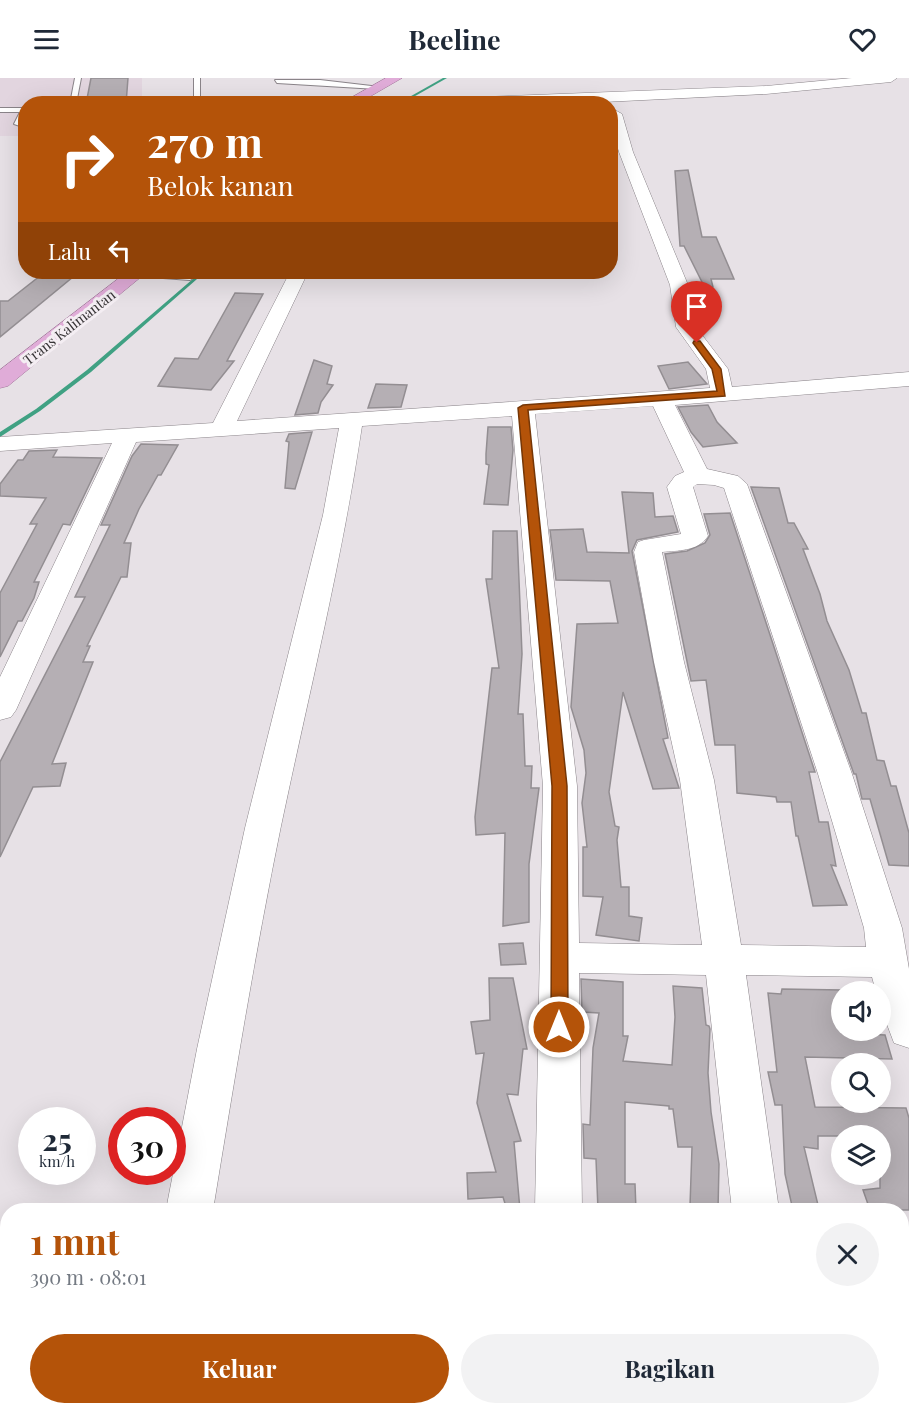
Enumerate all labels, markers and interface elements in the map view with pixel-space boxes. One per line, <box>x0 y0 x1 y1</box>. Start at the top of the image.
text: Beeline <box>408 21 501 57</box>
icon: menu <box>30 23 63 56</box>
icon: heart <box>846 23 879 56</box>
text: 270 m <box>147 113 263 169</box>
icon: right <box>48 120 126 198</box>
text: Belok kanan <box>147 167 294 203</box>
icon: left <box>103 234 136 267</box>
text: Lalu <box>48 236 91 266</box>
pin <box>671 281 722 343</box>
street label: Trans Kalimantan <box>19 285 120 369</box>
icon: arrive <box>680 290 713 323</box>
map controls <box>831 981 891 1185</box>
button: sound <box>831 981 891 1041</box>
position arrow <box>527 995 591 1059</box>
button: search <box>831 1053 891 1113</box>
speed limit sign: 30 <box>108 1107 186 1185</box>
text: 25 <box>42 1119 72 1159</box>
button: layers <box>831 1125 891 1185</box>
text: km/h <box>39 1151 75 1171</box>
text: 1 mnt <box>30 1216 120 1264</box>
button: close <box>816 1223 879 1286</box>
text: 390 m · 08:01 <box>30 1263 146 1290</box>
button: Keluar <box>30 1334 449 1403</box>
button: Bagikan <box>461 1334 879 1403</box>

